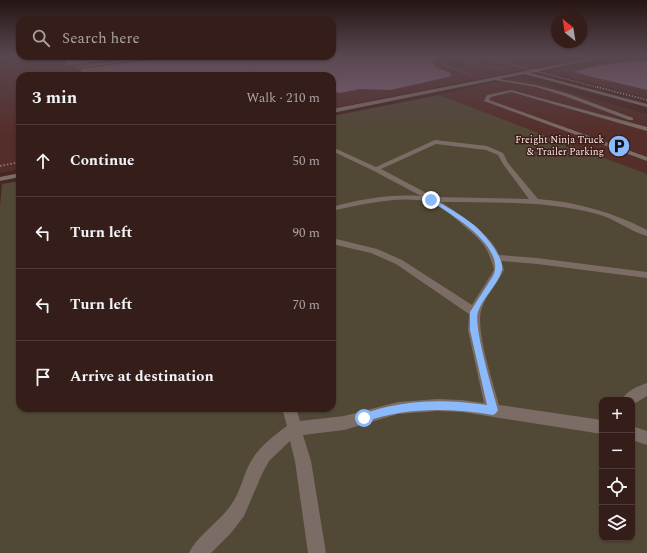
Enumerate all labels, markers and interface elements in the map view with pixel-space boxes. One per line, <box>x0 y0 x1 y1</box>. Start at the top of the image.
north arrow <box>551 12 587 48</box>
search box <box>16 16 336 60</box>
icon: search <box>30 27 52 49</box>
text: Search here <box>62 27 140 50</box>
text: 3 min <box>32 85 77 111</box>
text: Walk · 210 m <box>246 88 320 108</box>
place label: Freight Ninja Truck & Trailer Parking <box>515 132 604 160</box>
parking icon: Freight Ninja Truck & Trailer Parking <box>606 133 632 159</box>
text: Continue <box>70 149 135 172</box>
icon: ahead <box>32 150 54 172</box>
text: 50 m <box>293 151 320 171</box>
route end <box>422 191 440 209</box>
text: Turn left <box>70 221 132 244</box>
icon: left <box>32 222 54 244</box>
text: 90 m <box>293 223 320 243</box>
text: Turn left <box>70 293 132 316</box>
icon: left <box>32 294 54 316</box>
text: 70 m <box>293 295 320 315</box>
text: Arrive at destination <box>70 365 214 388</box>
icon: arrive <box>32 366 54 388</box>
map controls <box>599 397 635 541</box>
button: + <box>599 397 635 433</box>
route start <box>355 409 373 427</box>
button: − <box>599 433 635 469</box>
button: locate <box>599 469 635 505</box>
button: layers <box>599 505 635 541</box>

